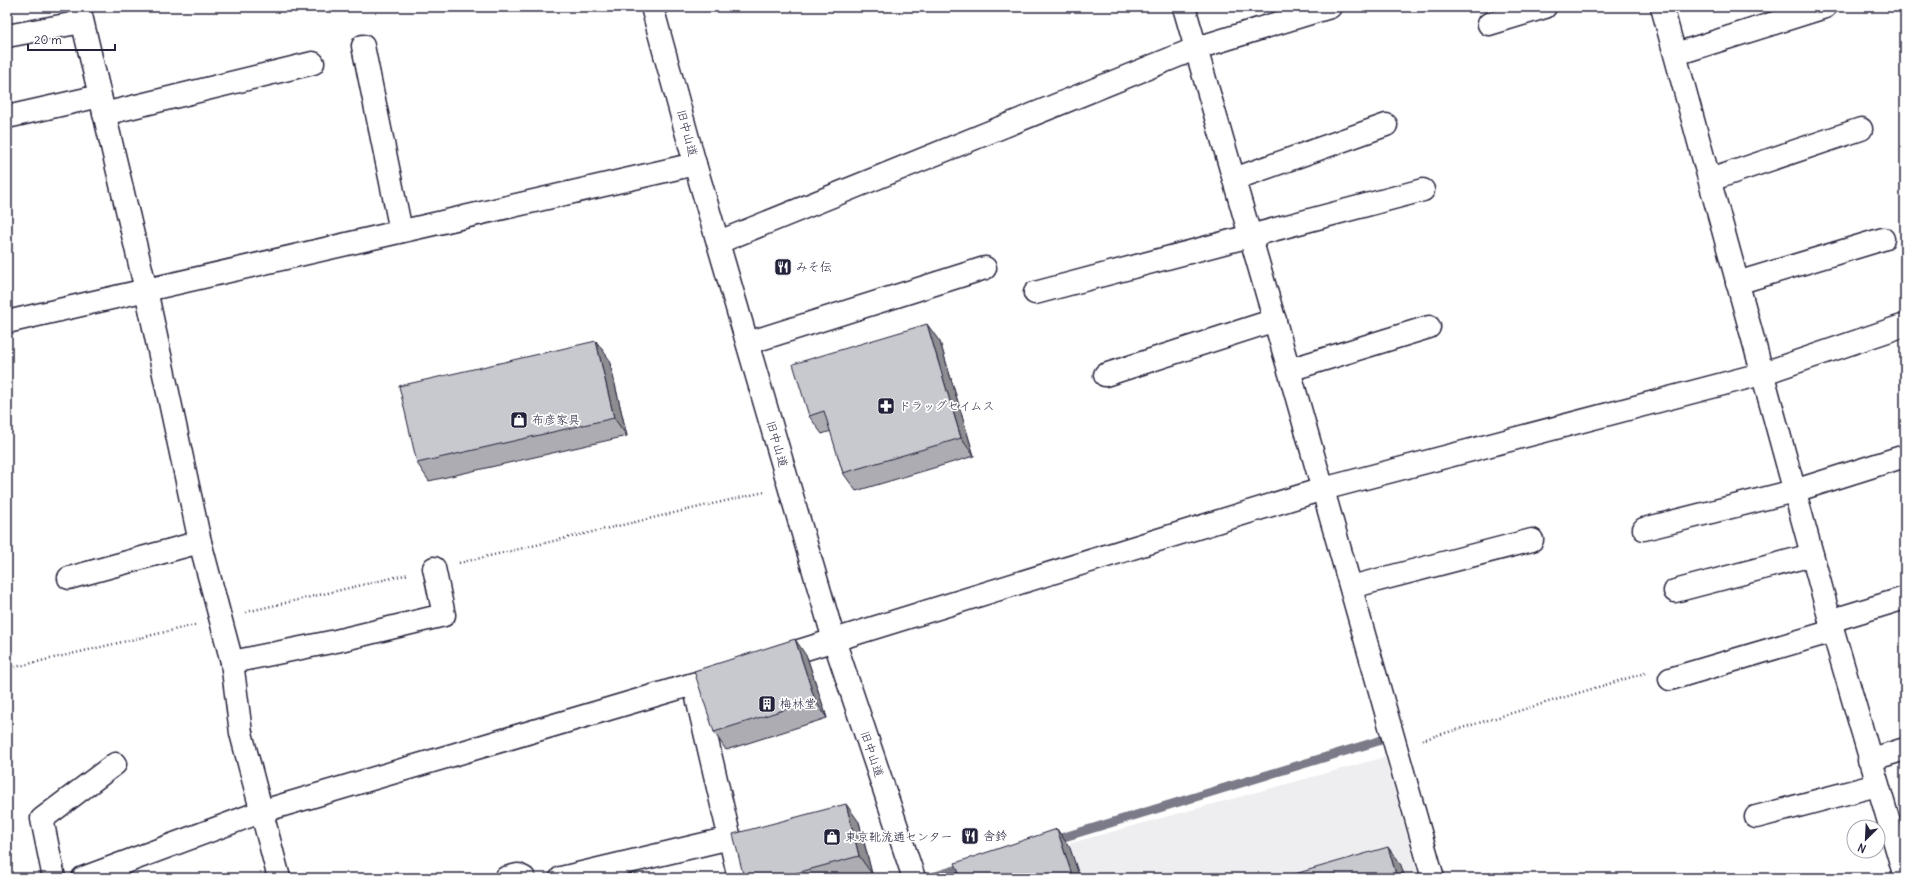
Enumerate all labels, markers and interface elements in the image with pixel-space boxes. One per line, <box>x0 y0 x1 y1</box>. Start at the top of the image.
scale bar <box>28 26 115 52</box>
text: 20 m <box>34 32 62 47</box>
street label: 旧中山道 <box>674 108 701 158</box>
restaurant icon: みそ伝 <box>773 257 793 277</box>
place label: みそ伝 <box>796 259 832 274</box>
pharmacy icon: ドラッグセイムス <box>876 396 896 416</box>
place label: ドラッグセイムス <box>899 398 995 413</box>
shop icon: 布彦家具 <box>509 410 529 430</box>
place label: 布彦家具 <box>532 412 580 427</box>
street label: 旧中山道 <box>764 419 791 469</box>
building icon: 梅林堂 <box>757 694 777 714</box>
place label: 梅林堂 <box>780 696 816 711</box>
street label: 旧中山道 <box>858 729 887 779</box>
north arrow <box>1846 819 1886 859</box>
restaurant icon: 舎鈴 <box>960 826 980 846</box>
shop icon: 東京靴流通センター <box>822 827 842 847</box>
place label: 舎鈴 <box>983 828 1007 843</box>
place label: 東京靴流通センター <box>845 829 953 844</box>
text: N <box>1856 840 1868 856</box>

